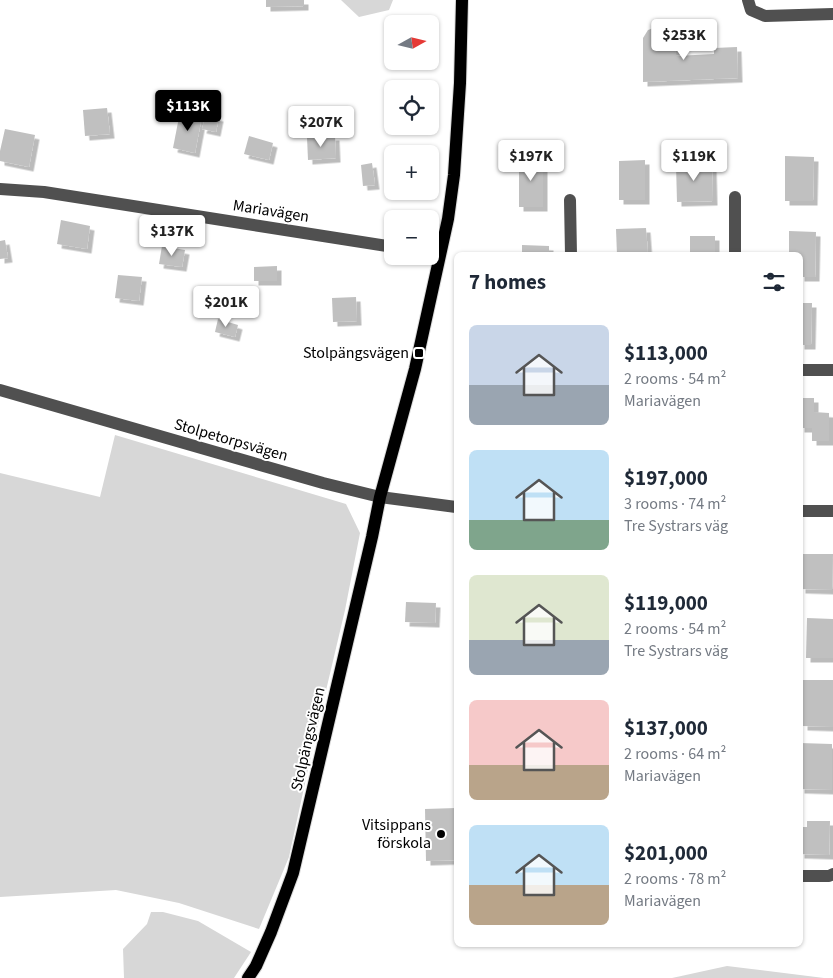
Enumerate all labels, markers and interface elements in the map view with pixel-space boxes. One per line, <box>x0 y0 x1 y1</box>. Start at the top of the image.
north arrow <box>384 15 439 70</box>
map controls <box>384 15 439 265</box>
pin: $253K <box>649 18 719 61</box>
text: $253K <box>662 24 706 46</box>
button: locate <box>384 80 439 135</box>
pin: $113K <box>153 90 223 132</box>
text: $113K <box>166 95 210 117</box>
pin: $207K <box>286 106 356 148</box>
text: $207K <box>299 111 343 133</box>
pin: $197K <box>496 140 566 182</box>
pin: $119K <box>659 140 729 182</box>
button: + <box>384 145 439 200</box>
text: $197K <box>509 145 553 167</box>
text: $119K <box>672 145 716 167</box>
street label: Mariavägen <box>231 194 311 228</box>
button: − <box>384 210 439 265</box>
pin: $137K <box>137 214 207 257</box>
text: $137K <box>150 220 194 242</box>
text: 7 homes <box>469 267 546 297</box>
icon: filters <box>760 268 788 296</box>
pin: $201K <box>191 286 261 328</box>
text: $201K <box>204 291 248 313</box>
text: $113,000 <box>624 338 708 368</box>
place label: Stolpängsvägen <box>303 342 409 364</box>
icon: home <box>509 345 569 405</box>
marker: Stolpängsvägen <box>413 347 425 359</box>
text: 2 rooms · 54 m² <box>624 368 726 390</box>
text: Mariavägen <box>624 390 701 412</box>
street label: Stolpetorpsvägen <box>172 413 290 467</box>
text: $197,000 <box>624 463 708 493</box>
icon: home <box>509 470 569 530</box>
text: 3 rooms · 74 m² <box>624 493 726 515</box>
text: Tre Systrars väg <box>624 515 728 537</box>
text: $119,000 <box>624 588 708 618</box>
icon: home <box>509 595 569 655</box>
text: 2 rooms · 54 m² <box>624 618 726 640</box>
text: Tre Systrars väg <box>624 640 728 662</box>
street label: Stolpängsvägen <box>285 685 331 793</box>
text: $137,000 <box>624 713 708 743</box>
icon: home <box>509 720 569 780</box>
text: 2 rooms · 64 m² <box>624 743 726 765</box>
text: Mariavägen <box>624 765 701 787</box>
place label: Vitsippans förskola <box>362 814 431 854</box>
marker: Vitsippans förskola <box>435 828 447 840</box>
text: $201,000 <box>624 838 708 868</box>
icon: home <box>509 845 569 905</box>
text: 2 rooms · 78 m² <box>624 868 726 890</box>
text: Mariavägen <box>624 890 701 912</box>

